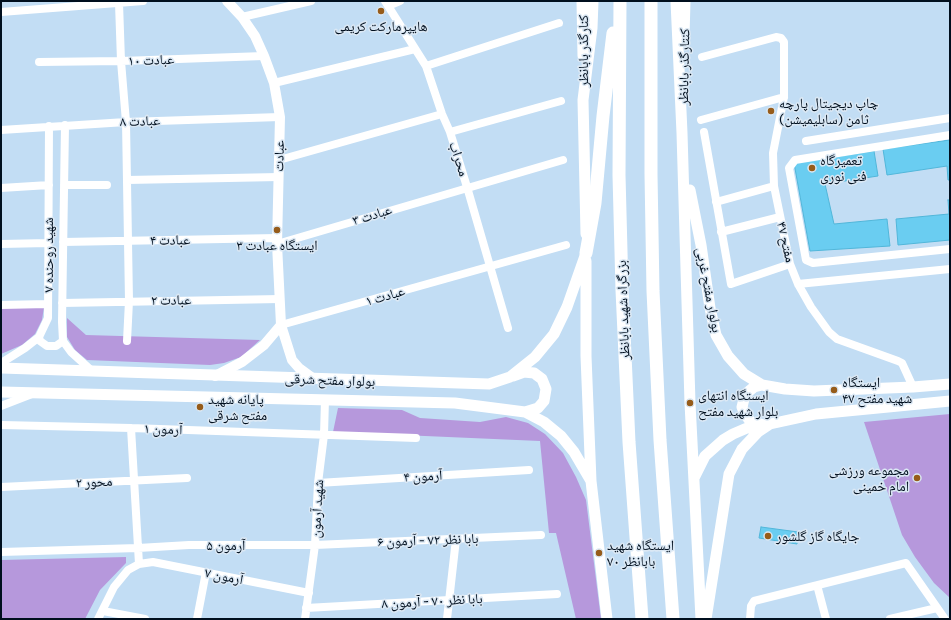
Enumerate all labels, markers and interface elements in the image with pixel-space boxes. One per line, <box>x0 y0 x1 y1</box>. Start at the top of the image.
marker: هایپرمارکت کریمی <box>376 6 386 16</box>
street label: کنارگذر بابانظر <box>575 15 591 87</box>
place label: هایپرمارکت کریمی <box>334 18 428 34</box>
street label: کنتارگذر بابانظر <box>675 28 693 106</box>
street label: عبادت ۱۰ <box>127 51 175 69</box>
place label: چاپ دیجیتال پارچه ثامن (سابلیمیشن) <box>779 95 878 128</box>
marker: چاپ دیجیتال پارچه ثامن (سابلیمیشن) <box>766 106 776 116</box>
street label: عبادت ۸ <box>120 112 160 130</box>
street label: عبادت <box>270 140 288 172</box>
street label: محراب <box>446 140 472 178</box>
place label: تعمیرگاه فنی نوری <box>820 152 867 184</box>
marker: تعمیرگاه فنی نوری <box>807 163 817 173</box>
street label: عبادت ۳ <box>350 201 394 229</box>
street label: شهید روحنده ۷ <box>40 217 56 293</box>
street label: مفتح ۴۷ <box>773 220 799 264</box>
marker: ایستگاه عبادت ۳ <box>272 225 282 235</box>
street label: عبادت ۴ <box>150 231 190 249</box>
place label: ایستگاه عبادت ۳ <box>236 237 318 253</box>
street label: بولوار مفتح غربی <box>693 246 725 334</box>
street label: بزرگراه شهید بابانظر <box>613 260 633 360</box>
street label: عبادت ۱ <box>363 282 407 310</box>
street label: عبادت ۲ <box>151 291 191 309</box>
street label: بولوار مفتح شرقی <box>284 370 376 390</box>
place label: ایستگاه شهید مفتح ۴۷ <box>842 374 912 406</box>
marker: ایستگاه شهید مفتح ۴۷ <box>829 385 839 395</box>
place label: ایستگاه انتهای بلوار شهید مفتح <box>698 387 778 420</box>
place label: پایانه شهید مفتح شرقی <box>208 391 267 424</box>
marker: ایستگاه انتهای بلوار شهید مفتح <box>685 398 695 408</box>
marker: پایانه شهید مفتح شرقی <box>195 402 205 412</box>
street label: آرمون ۱ <box>143 420 183 438</box>
place label: مجموعه ورزشی امام خمینی <box>829 462 909 494</box>
street label: آرمون ۴ <box>403 467 443 485</box>
street label: محور ۲ <box>75 473 113 491</box>
marker: مجموعه ورزشی امام خمینی <box>912 473 922 483</box>
street label: شهید آرمون <box>307 479 327 539</box>
place label: جایگاه گاز گلشور <box>776 528 860 544</box>
street label: بابا نظر ۷۲ - آرمون ۶ <box>377 530 479 550</box>
marker: جایگاه گاز گلشور <box>763 531 773 541</box>
street label: آرمون ۵ <box>207 537 245 553</box>
place label: ایستگاه شهید بابانظر ۷۰ <box>607 537 674 570</box>
marker: ایستگاه شهید بابانظر ۷۰ <box>594 548 604 558</box>
street label: آرمون ۷ <box>203 564 245 588</box>
street label: بابا نظر ۷۰ - آرمون ۸ <box>381 590 483 612</box>

